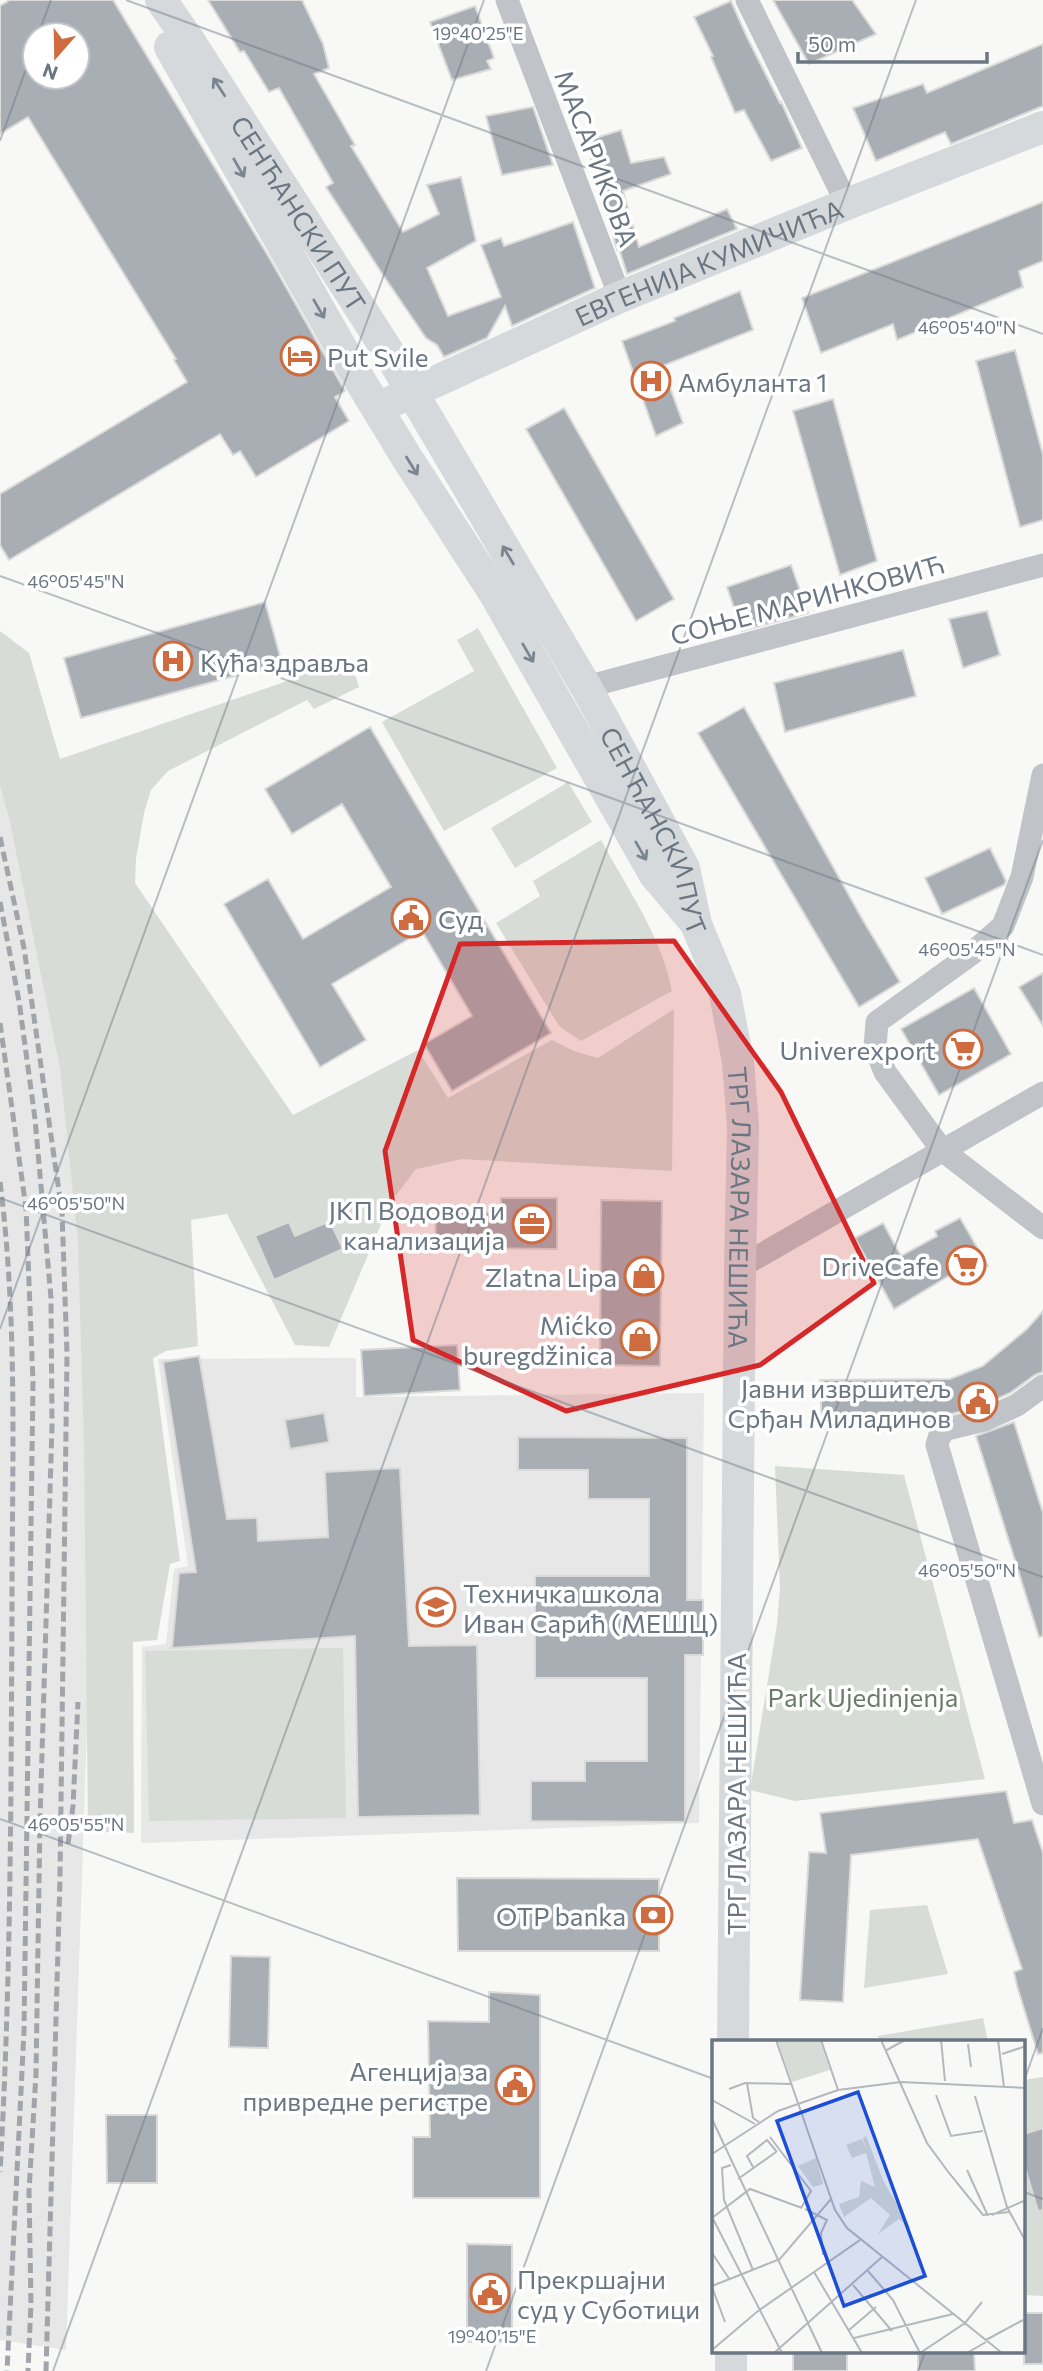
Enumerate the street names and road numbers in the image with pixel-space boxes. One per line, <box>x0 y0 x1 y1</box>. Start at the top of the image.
street label: МАСАРИКОВА <box>549 66 645 251</box>
street label: СЕНЋАНСКИ ПУТ <box>225 110 373 316</box>
street label: ЕВГЕНИЈА КУМИЧИЋА <box>570 192 847 331</box>
street label: СОЊЕ МАРИНКОВИЋ <box>667 548 947 650</box>
street label: СЕНЋАНСКИ ПУТ <box>595 721 714 939</box>
street label: ТРГ ЛАЗАРА НЕШИЋА <box>723 1065 759 1349</box>
street label: ТРГ ЛАЗАРА НЕШИЋА <box>720 1653 751 1935</box>

